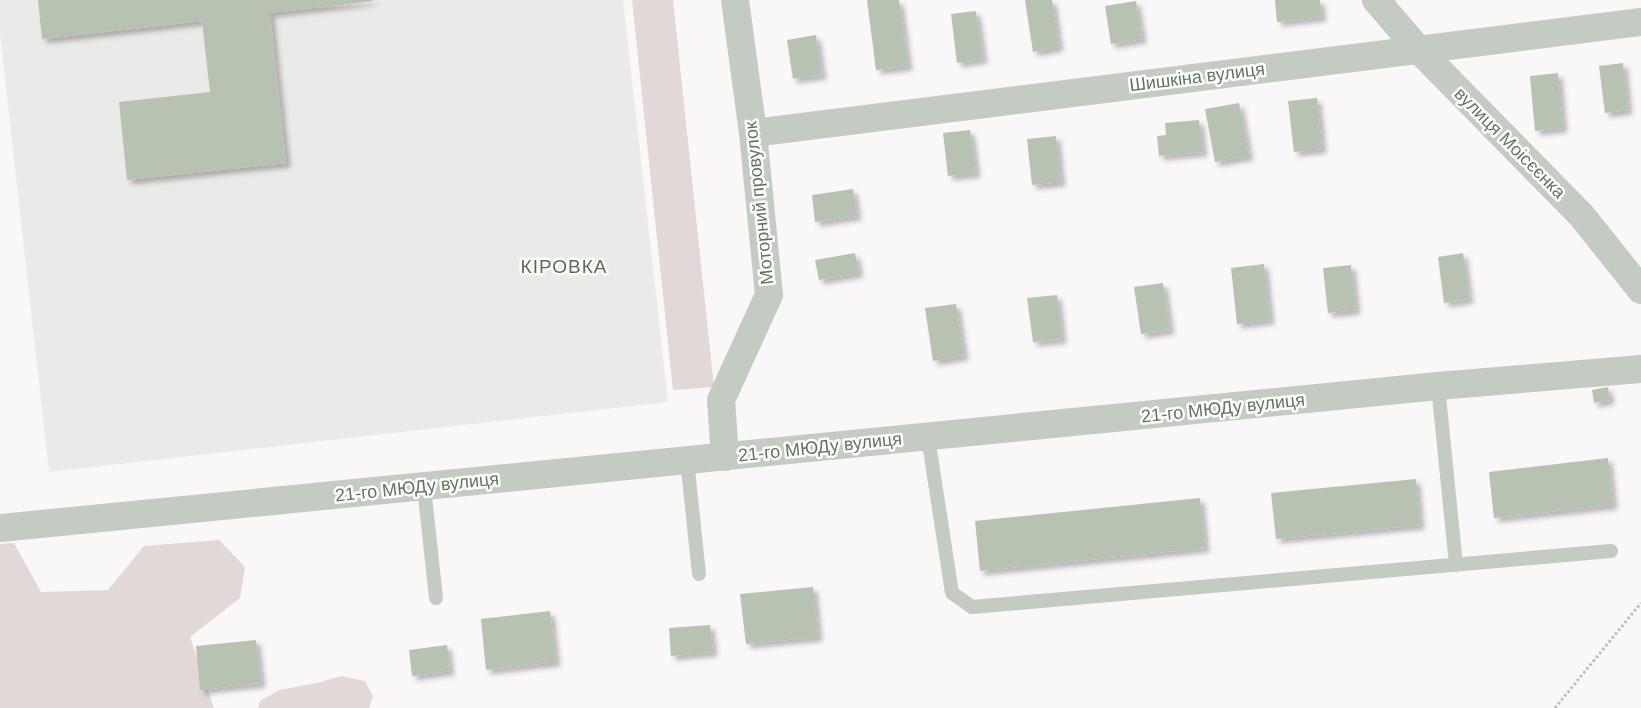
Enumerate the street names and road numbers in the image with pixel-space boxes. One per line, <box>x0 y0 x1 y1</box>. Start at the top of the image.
street label: Шишкіна вулиця <box>1128 59 1266 95</box>
street label: вулиця Моісєєнка <box>1451 84 1570 203</box>
street label: Моторний провулок <box>740 120 778 286</box>
street label: 21-го МЮДу вулиця <box>1140 389 1306 427</box>
street label: 21-го МЮДу вулиця <box>737 428 903 466</box>
street label: 21-го МЮДу вулиця <box>334 468 500 506</box>

